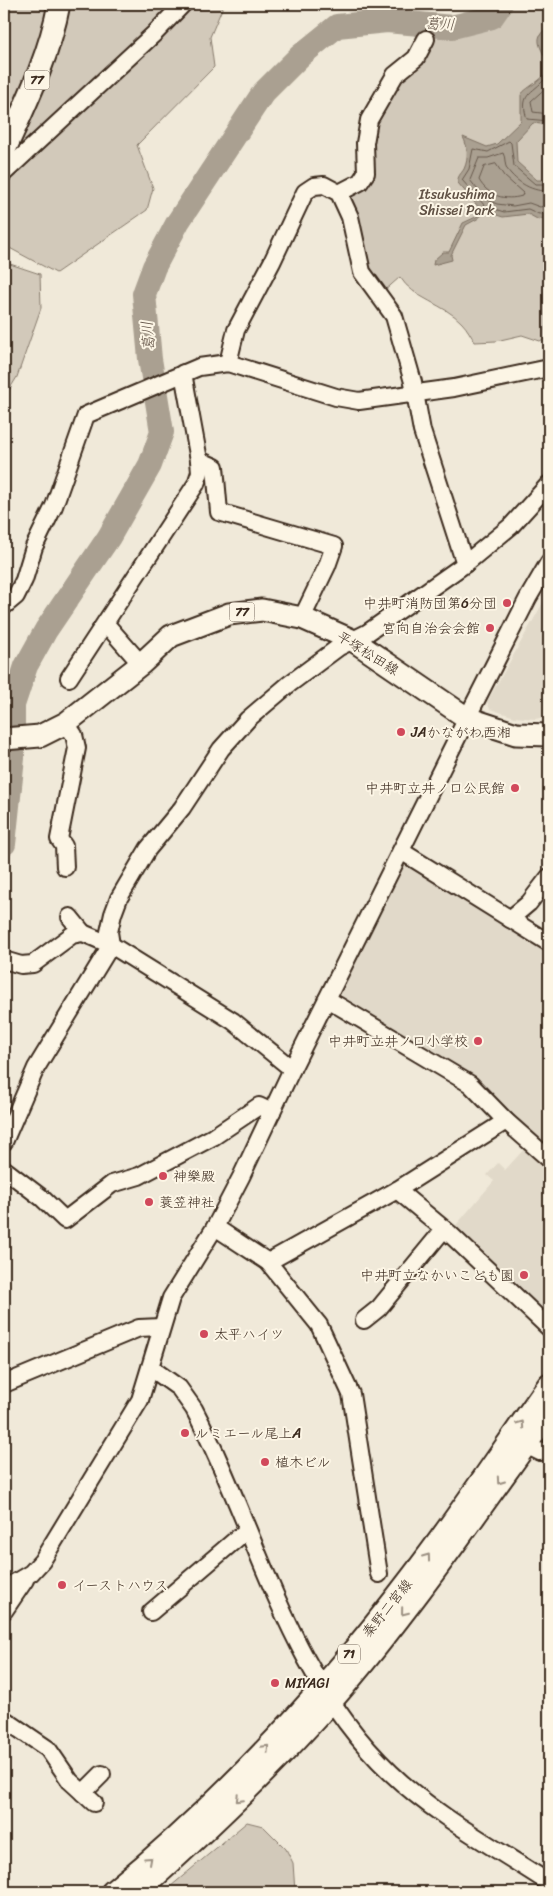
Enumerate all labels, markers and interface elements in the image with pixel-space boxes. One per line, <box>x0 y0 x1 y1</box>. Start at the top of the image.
water label: 葛川 <box>425 10 455 38</box>
road number: 77 <box>24 70 50 90</box>
park label: Itsukushima Shissei Park <box>418 182 495 223</box>
water label: 葛川 <box>134 320 162 352</box>
place label: 中井町消防団第6分団 <box>363 591 497 616</box>
marker: 中井町消防団第6分団 <box>501 597 513 609</box>
road number: 77 <box>230 602 254 622</box>
place label: 宮向自治会会館 <box>382 616 480 641</box>
marker: 宮向自治会会館 <box>484 622 496 634</box>
street label: 平塚松田線 <box>331 624 404 683</box>
place label: JAかながわ西湘 <box>410 720 511 745</box>
marker: JAかながわ西湘 <box>395 726 407 738</box>
place label: 中井町立井ノ口公民館 <box>365 776 505 801</box>
marker: 中井町立井ノ口公民館 <box>509 782 521 794</box>
place label: 中井町立井ノ口小学校 <box>328 1029 468 1054</box>
marker: 中井町立井ノ口小学校 <box>472 1035 484 1047</box>
place label: 神樂殿 <box>173 1164 215 1189</box>
marker: 神樂殿 <box>157 1170 169 1182</box>
place label: 蓑笠神社 <box>159 1190 215 1215</box>
marker: 蓑笠神社 <box>143 1196 155 1208</box>
place label: 中井町立なかいこども園 <box>360 1263 514 1288</box>
marker: 中井町立なかいこども園 <box>518 1269 530 1281</box>
place label: 太平ハイツ <box>214 1322 284 1347</box>
marker: 太平ハイツ <box>198 1328 210 1340</box>
one-way arrow <box>515 1420 524 1430</box>
place label: ルミエール尾上A <box>195 1421 301 1446</box>
marker: ルミエール尾上A <box>179 1427 191 1439</box>
place label: 植木ビル <box>275 1450 331 1475</box>
marker: 植木ビル <box>259 1456 271 1468</box>
one-way arrow <box>498 1475 506 1484</box>
one-way arrow <box>420 1553 430 1562</box>
place label: イーストハウス <box>72 1573 168 1598</box>
street label: 秦野二宮線 <box>356 1573 419 1643</box>
marker: イーストハウス <box>56 1579 68 1591</box>
one-way arrow <box>402 1606 410 1615</box>
road number: 71 <box>338 1645 360 1664</box>
place label: MIYAGI <box>285 1671 330 1696</box>
marker: MIYAGI <box>269 1677 281 1689</box>
one-way arrow <box>260 1745 269 1754</box>
one-way arrow <box>236 1793 245 1802</box>
one-way arrow <box>143 1857 152 1866</box>

